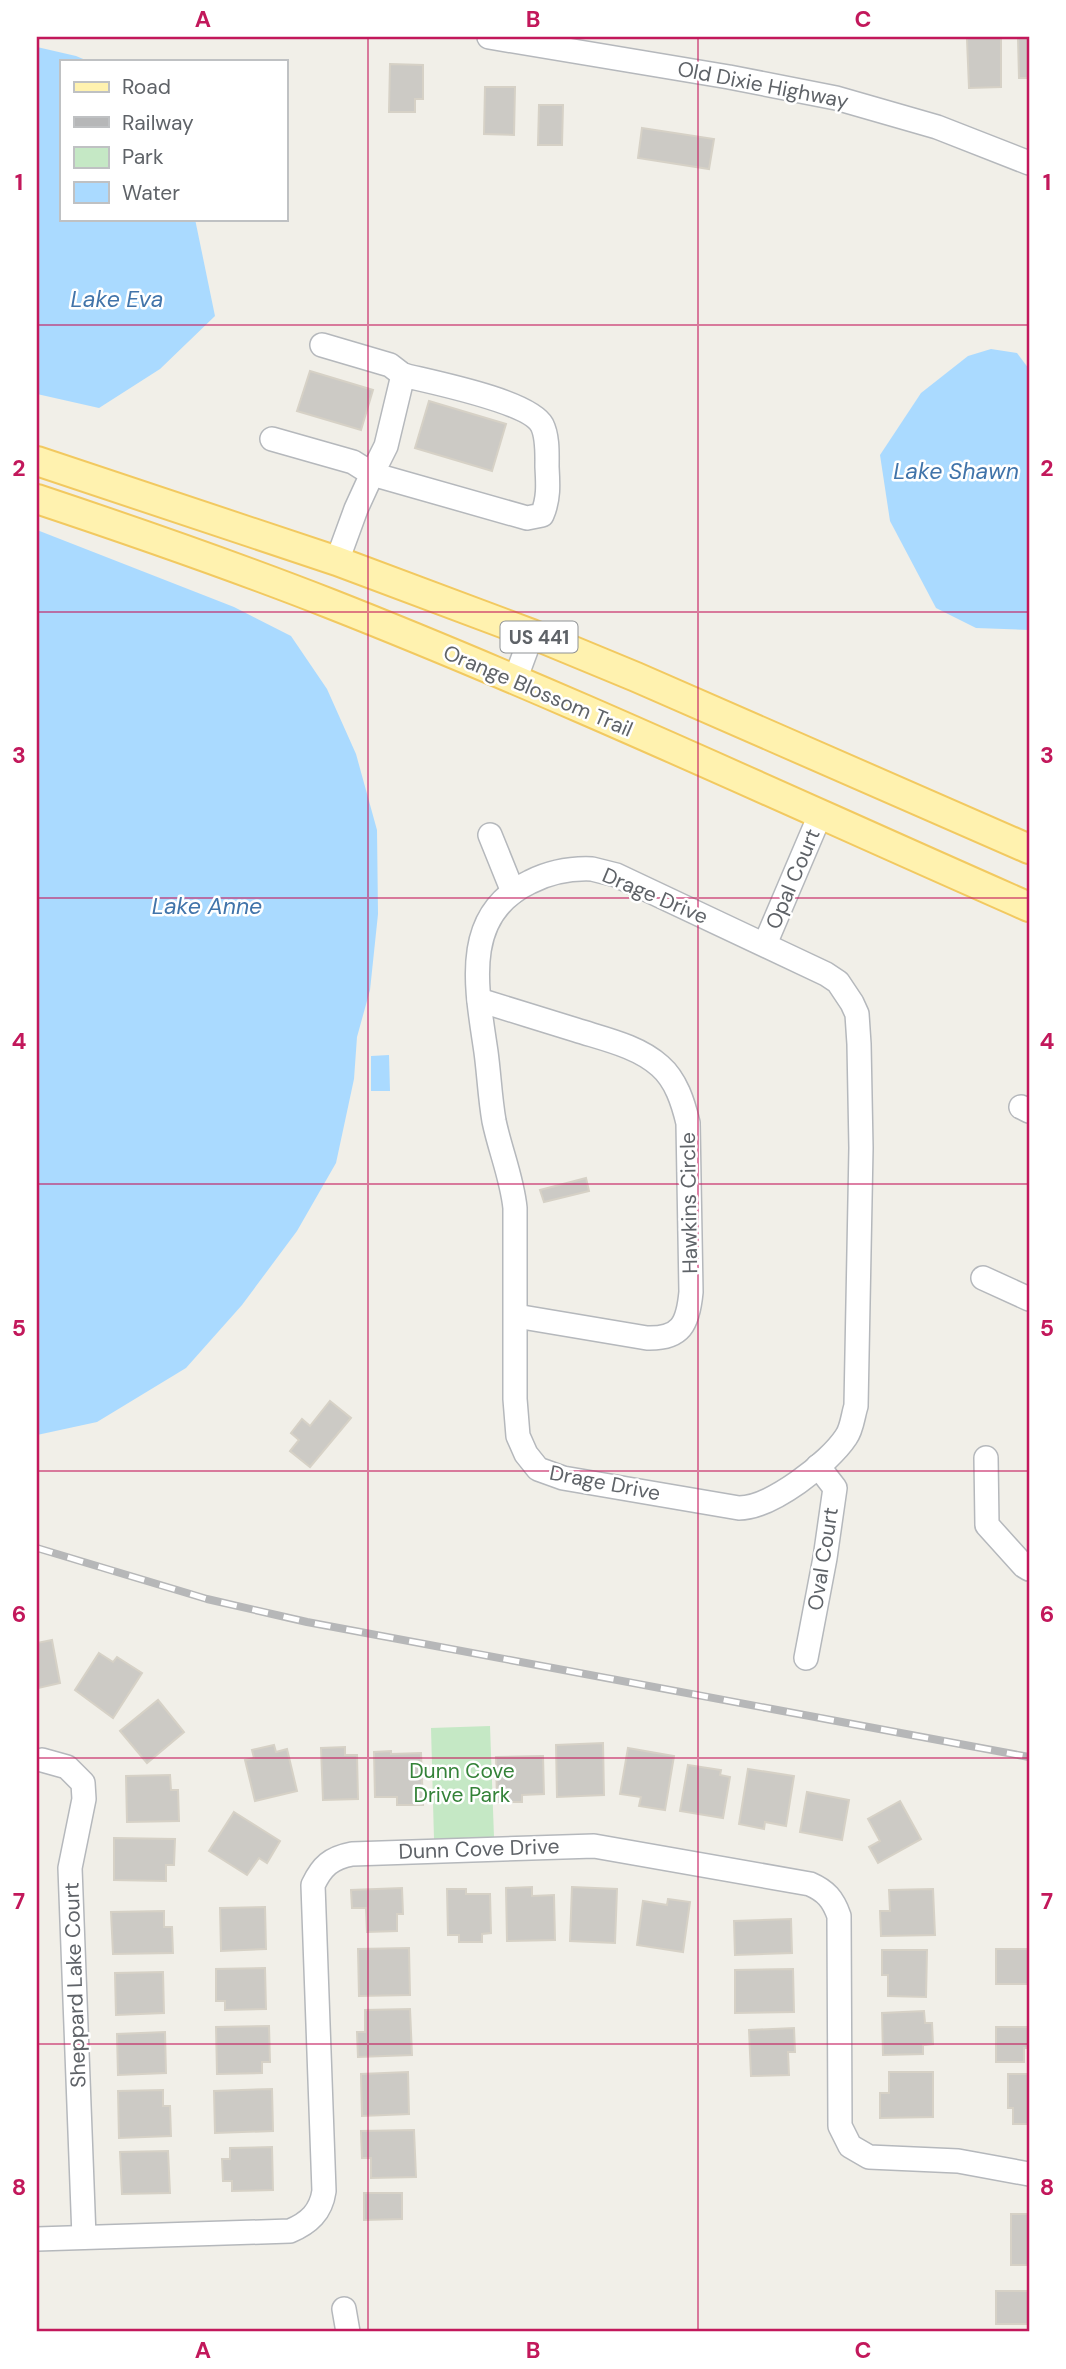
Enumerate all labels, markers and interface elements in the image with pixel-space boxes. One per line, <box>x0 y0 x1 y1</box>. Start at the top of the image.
text: A <box>195 4 211 34</box>
text: B <box>526 4 540 34</box>
text: C <box>855 4 871 34</box>
street label: Old Dixie Highway <box>675 55 851 115</box>
legend <box>60 60 287 220</box>
text: Road <box>122 73 171 101</box>
text: Railway <box>122 109 194 137</box>
text: Park <box>122 143 164 171</box>
text: 1 <box>15 167 23 197</box>
text: 1 <box>1043 167 1051 197</box>
text: Water <box>122 179 180 207</box>
water label: Lake Eva <box>71 284 163 314</box>
text: 2 <box>12 453 26 483</box>
text: 2 <box>1040 453 1054 483</box>
water label: Lake Shawn <box>893 456 1019 486</box>
road number: US 441 <box>500 622 578 652</box>
street label: Orange Blossom Trail <box>439 638 637 744</box>
text: 3 <box>12 740 26 770</box>
text: 3 <box>1040 740 1054 770</box>
street label: Opal Court <box>759 824 827 934</box>
street label: Drage Drive <box>598 861 712 931</box>
water label: Lake Anne <box>152 891 262 921</box>
text: 4 <box>12 1026 27 1056</box>
text: 4 <box>1040 1026 1055 1056</box>
street label: Hawkins Circle <box>674 1132 704 1274</box>
text: 5 <box>12 1313 26 1343</box>
text: 5 <box>1040 1313 1054 1343</box>
street label: Drage Drive <box>547 1459 663 1507</box>
street label: Oval Court <box>801 1505 845 1613</box>
text: 6 <box>12 1599 26 1629</box>
text: 6 <box>1040 1599 1054 1629</box>
park label: Dunn Cove Drive Park <box>409 1757 515 1809</box>
street label: Dunn Cove Drive <box>398 1832 560 1866</box>
street label: Sheppard Lake Court <box>57 1882 93 2088</box>
text: 7 <box>13 1886 25 1916</box>
text: 7 <box>1041 1886 1053 1916</box>
text: 8 <box>12 2172 26 2202</box>
text: 8 <box>1040 2172 1054 2202</box>
text: A <box>195 2335 211 2365</box>
text: B <box>526 2335 540 2365</box>
text: C <box>855 2335 871 2365</box>

